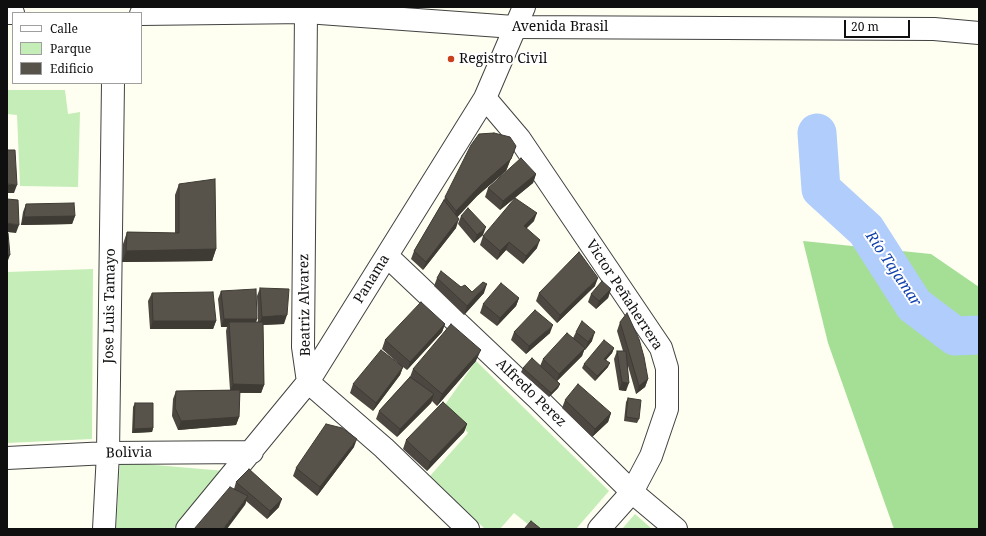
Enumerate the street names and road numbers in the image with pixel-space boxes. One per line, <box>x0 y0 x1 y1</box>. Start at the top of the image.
street label: Avenida Brasil <box>512 19 608 35</box>
street label: Victor Peñaherrera <box>582 237 666 353</box>
street label: Jose Luis Tamayo <box>101 248 119 364</box>
street label: Panama <box>350 251 394 307</box>
street label: Beatriz Alvarez <box>296 253 314 357</box>
street label: Alfredo Perez <box>492 355 570 431</box>
street label: Bolivia <box>106 444 152 462</box>

